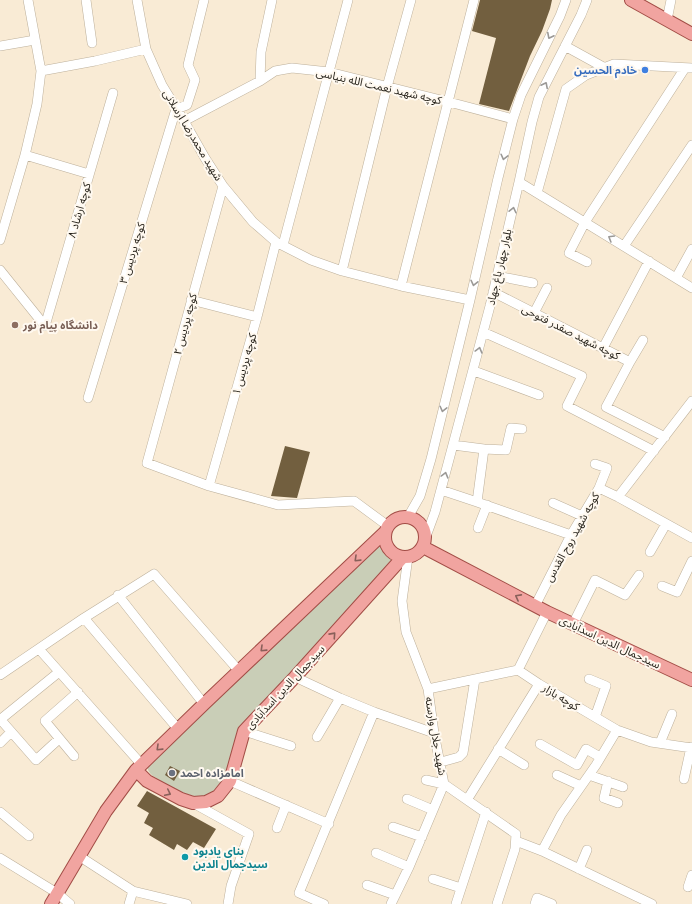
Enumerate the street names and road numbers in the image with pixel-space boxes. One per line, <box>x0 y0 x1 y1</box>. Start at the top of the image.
street label: کوچه شهید نعمت الله بنیاسی <box>315 66 443 108</box>
street label: شهید محمدرضا ارسلانی <box>160 87 225 184</box>
street label: کوچه ارشاد ۸ <box>65 181 95 239</box>
street label: کوچه پردیس ۳ <box>117 221 149 286</box>
street label: بلوار چهار باغ جهاد <box>484 228 516 307</box>
street label: کوچه پردیس ۲ <box>171 291 201 357</box>
street label: کوچه شهید صفدر فتوحی <box>519 302 622 364</box>
street label: کوچه پردیس ۱ <box>230 332 261 397</box>
street label: کوچه شهید روح القدس <box>543 490 603 585</box>
street label: سیدجمال الدین اسدآبادی <box>557 613 663 672</box>
street label: سیدجمال الدین اسدآبادی <box>243 642 328 732</box>
street label: کوچه بازار <box>538 681 582 715</box>
street label: شهید جلال وارسته <box>422 696 449 777</box>

